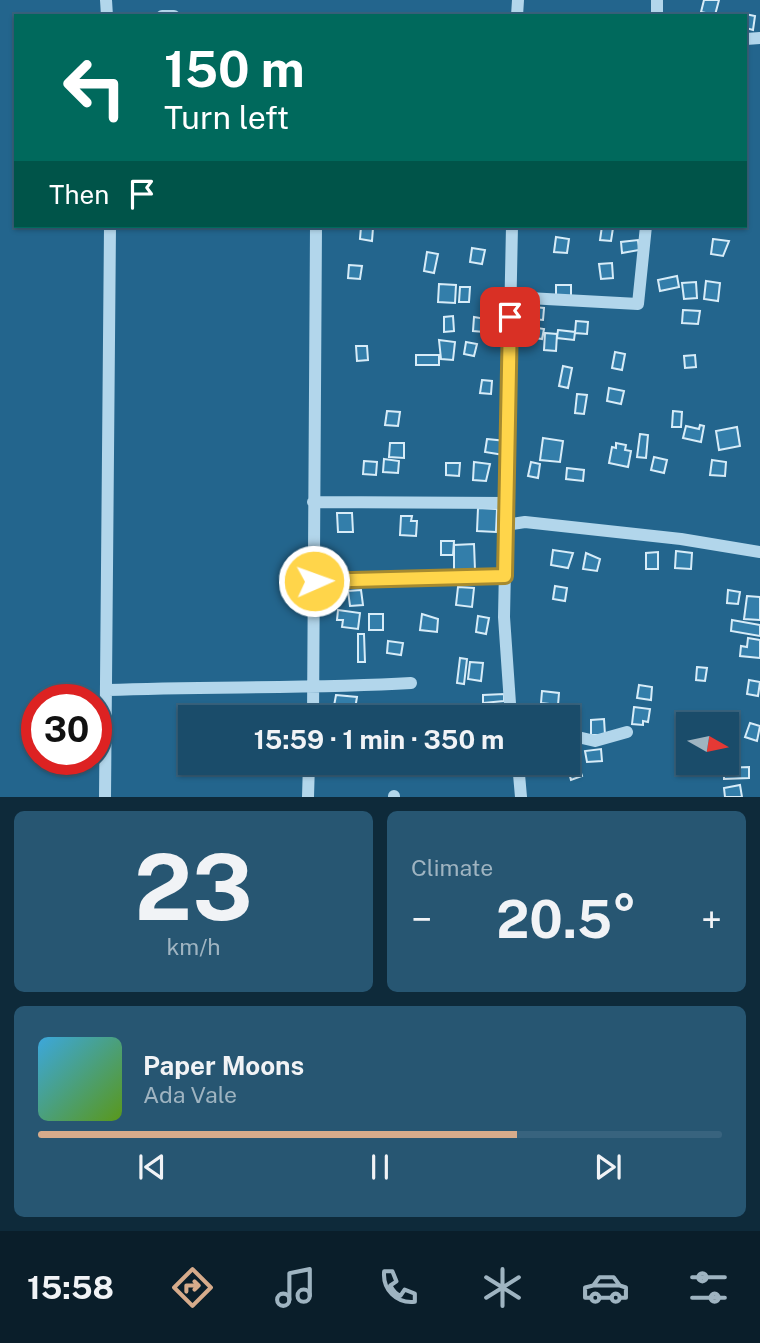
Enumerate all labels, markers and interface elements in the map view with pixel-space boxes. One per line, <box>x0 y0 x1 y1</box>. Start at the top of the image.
text: 150 m <box>164 40 305 98</box>
icon: left <box>49 42 140 133</box>
text: Turn left <box>164 99 289 136</box>
icon: arrive <box>123 175 161 213</box>
text: Then <box>49 179 109 210</box>
pin <box>480 287 540 347</box>
icon: arrive <box>491 298 529 336</box>
position arrow <box>277 544 351 618</box>
speed limit sign: 30 <box>21 684 112 775</box>
north arrow <box>676 712 738 775</box>
map controls <box>676 712 739 775</box>
text: 15:59 · 1 min · 350 m <box>254 724 504 755</box>
text: 23 <box>134 834 253 940</box>
text: Climate <box>411 854 493 881</box>
text: 20.5° <box>496 889 637 950</box>
text: − <box>411 897 432 942</box>
text: + <box>701 897 722 942</box>
text: km/h <box>166 933 221 960</box>
text: Paper Moons <box>143 1050 304 1081</box>
text: Ada Vale <box>143 1081 237 1108</box>
icon: previous <box>133 1148 171 1186</box>
icon: pause <box>361 1148 399 1186</box>
icon: next <box>589 1148 627 1186</box>
icon: directions <box>168 1263 217 1312</box>
icon: music <box>271 1263 320 1312</box>
icon: phone <box>374 1263 423 1312</box>
icon: climate <box>478 1263 527 1312</box>
icon: car <box>581 1263 630 1312</box>
icon: filters <box>684 1263 733 1312</box>
text: 15:58 <box>27 1269 114 1306</box>

